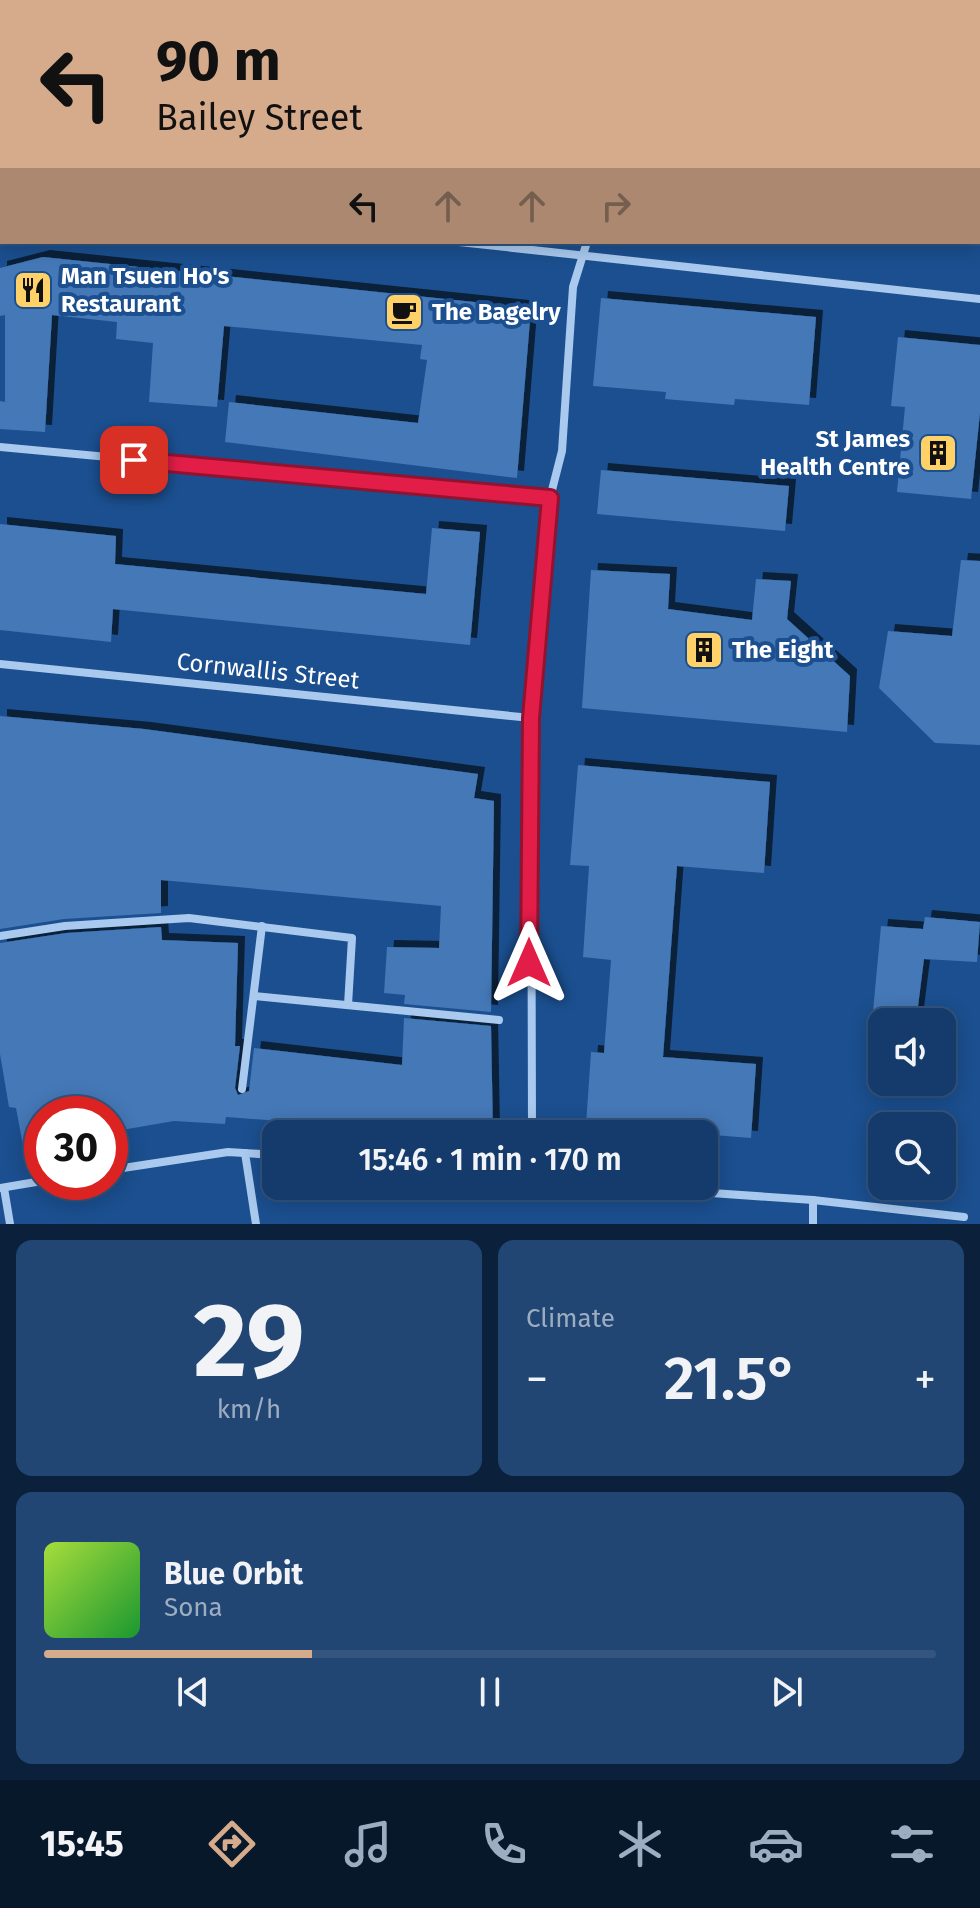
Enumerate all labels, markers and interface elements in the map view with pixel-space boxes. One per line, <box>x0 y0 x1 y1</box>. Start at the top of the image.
text: 90 m <box>156 28 281 95</box>
icon: left <box>24 32 128 136</box>
text: Bailey Street <box>156 96 362 140</box>
icon: left <box>342 184 386 228</box>
icon: ahead <box>426 184 470 228</box>
icon: ahead <box>510 184 554 228</box>
icon: right <box>594 184 638 228</box>
place label: Man Tsuen Ho's Restaurant <box>61 262 230 318</box>
restaurant icon: Man Tsuen Ho's Restaurant <box>12 269 54 311</box>
cafe icon: The Bagelry <box>383 291 425 333</box>
place label: The Bagelry <box>432 298 561 326</box>
place label: St James Health Centre <box>760 425 910 481</box>
pin <box>100 426 168 494</box>
building icon: St James Health Centre <box>917 432 959 474</box>
icon: arrive <box>112 438 156 482</box>
building icon: The Eight <box>683 629 725 671</box>
place label: The Eight <box>732 636 834 664</box>
street label: Cornwallis Street <box>175 647 361 695</box>
position arrow <box>487 921 571 1005</box>
map controls <box>868 1008 956 1200</box>
button: sound <box>868 1008 956 1096</box>
speed limit sign: 30 <box>24 1096 128 1200</box>
button: search <box>868 1112 956 1200</box>
text: 15:46 · 1 min · 170 m <box>358 1142 622 1178</box>
text: 29 <box>194 1279 304 1404</box>
text: Climate <box>526 1303 615 1334</box>
text: 21.5° <box>664 1343 798 1415</box>
text: − <box>526 1353 548 1406</box>
text: + <box>914 1353 936 1406</box>
text: km/h <box>217 1394 281 1425</box>
text: Blue Orbit <box>164 1556 303 1592</box>
text: Sona <box>164 1592 223 1623</box>
icon: previous <box>171 1670 215 1714</box>
icon: pause <box>468 1670 512 1714</box>
icon: next <box>765 1670 809 1714</box>
icon: directions <box>204 1816 260 1872</box>
icon: music <box>340 1816 396 1872</box>
icon: phone <box>476 1816 532 1872</box>
icon: climate <box>612 1816 668 1872</box>
icon: car <box>748 1816 804 1872</box>
icon: filters <box>884 1816 940 1872</box>
text: 15:45 <box>40 1822 124 1866</box>

